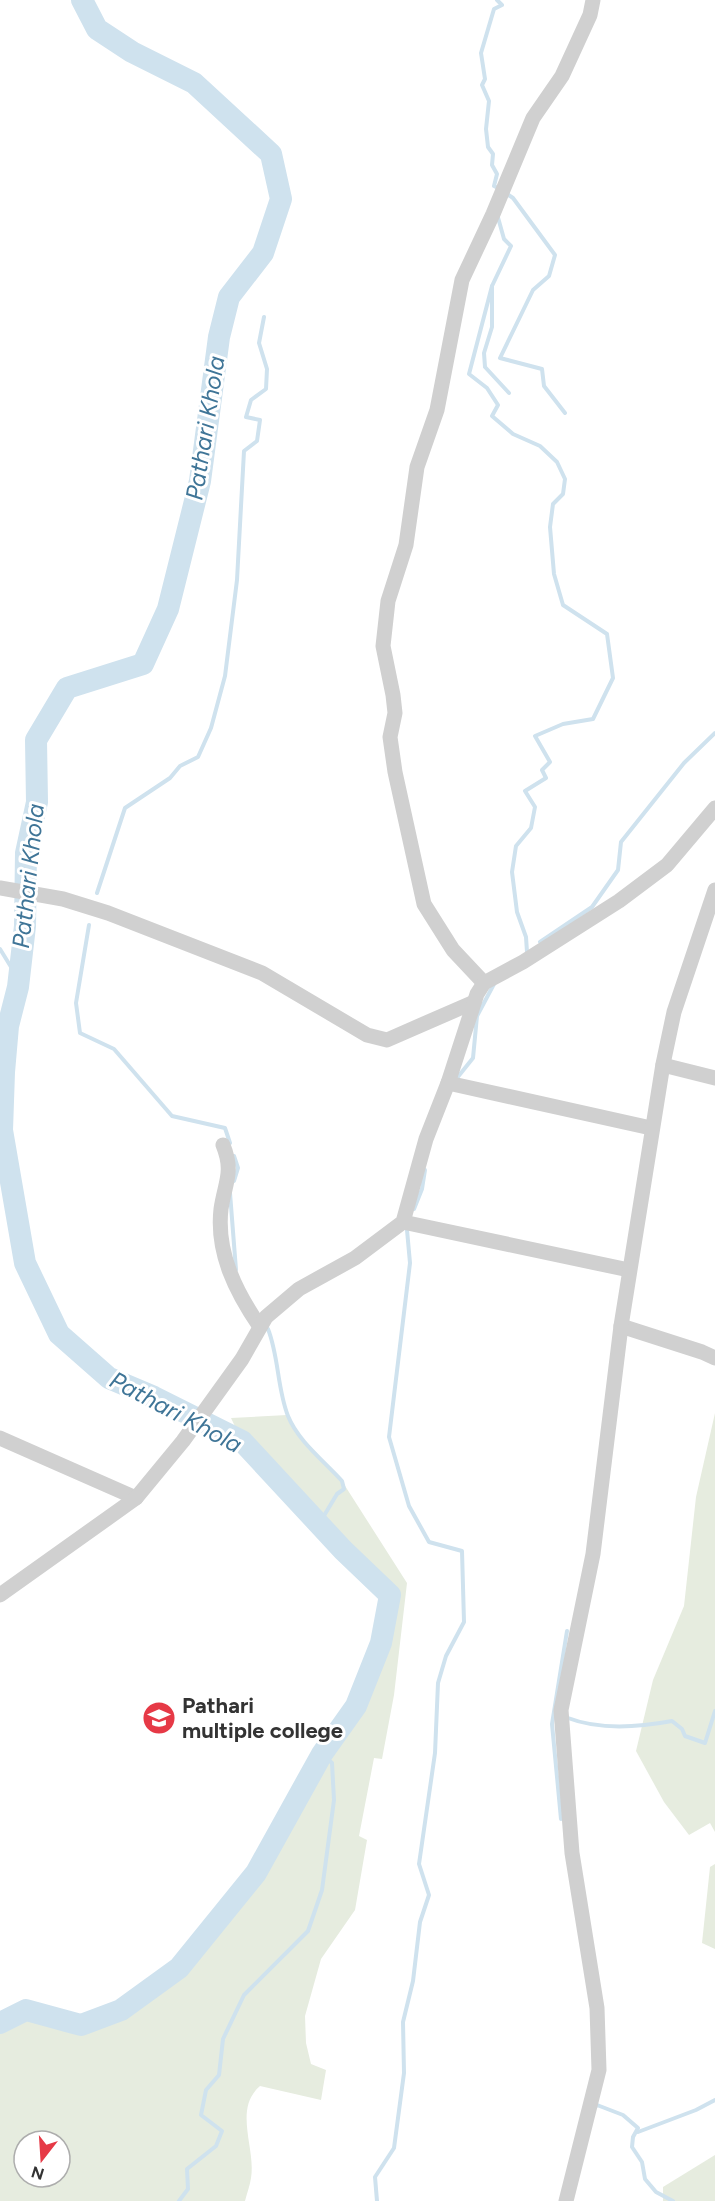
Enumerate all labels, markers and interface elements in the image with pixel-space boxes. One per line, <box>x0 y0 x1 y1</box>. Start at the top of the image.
water label: Pathari Khola <box>179 354 231 502</box>
water label: Pathari Khola <box>6 802 50 950</box>
water label: Pathari Khola <box>105 1365 247 1459</box>
place label: Pathari multiple college <box>182 1692 343 1744</box>
school or university icon: Pathari multiple college <box>141 1700 177 1736</box>
north arrow <box>12 2129 72 2189</box>
text: N <box>29 2162 46 2184</box>

